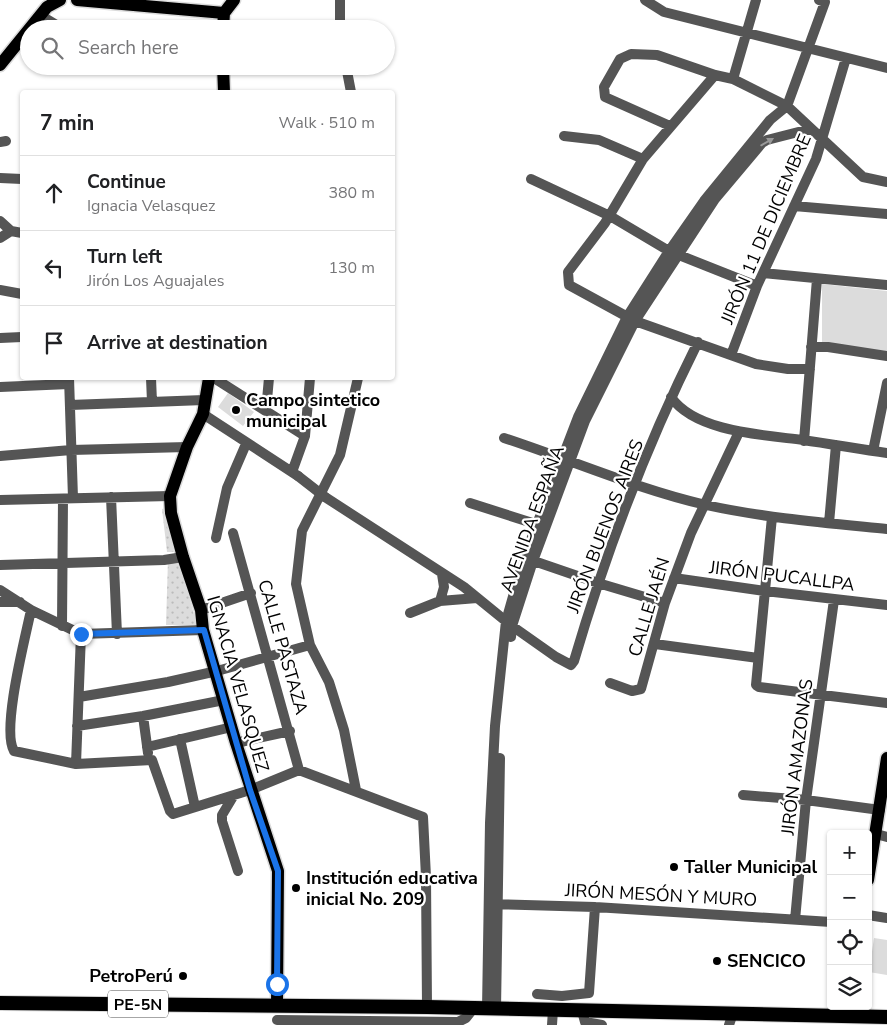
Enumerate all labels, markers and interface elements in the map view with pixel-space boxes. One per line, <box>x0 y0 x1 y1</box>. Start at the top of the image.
search box <box>20 20 395 75</box>
icon: search <box>38 34 66 62</box>
text: Search here <box>78 35 179 61</box>
text: 7 min <box>40 109 94 137</box>
text: Walk · 510 m <box>279 112 375 134</box>
street label: JIRÓN 11 DE DICIEMBRE <box>715 130 817 329</box>
one-way arrow <box>760 138 774 147</box>
text: Continue <box>87 169 166 195</box>
icon: ahead <box>40 179 68 207</box>
text: 380 m <box>328 182 375 204</box>
text: Ignacia Velasquez <box>87 195 215 217</box>
text: Turn left <box>87 244 162 270</box>
icon: left <box>40 254 68 282</box>
text: 130 m <box>328 257 375 279</box>
text: Jirón Los Aguajales <box>87 270 224 292</box>
icon: arrive <box>40 329 68 357</box>
text: Arrive at destination <box>87 330 268 356</box>
place label: Campo sintetico municipal <box>246 388 380 433</box>
marker: Campo sintetico municipal <box>230 404 242 416</box>
street label: JIRÓN BUENOS AIRES <box>560 436 649 617</box>
street label: AVENIDA ESPAÑA <box>494 442 570 596</box>
street label: CALLE JAÉN <box>623 555 675 659</box>
street label: JIRÓN PUCALLPA <box>707 555 856 597</box>
street label: CALLE PASTAZA <box>252 577 314 717</box>
street label: IGNACIA VELASQUEZ <box>201 593 275 776</box>
route end <box>70 623 93 646</box>
street label: JIRÓN AMAZONAS <box>775 678 818 837</box>
map controls <box>827 830 872 1010</box>
button: + <box>827 830 872 875</box>
place label: Taller Municipal <box>684 855 818 879</box>
marker: Taller Municipal <box>668 861 680 873</box>
place label: Institución educativa inicial No. 209 <box>306 866 478 911</box>
button: − <box>827 875 872 920</box>
street label: JIRÓN MESÓN Y MURO <box>563 878 758 912</box>
marker: Institución educativa inicial No. 209 <box>290 882 302 894</box>
button: locate <box>827 920 872 965</box>
place label: SENCICO <box>727 949 806 973</box>
marker: SENCICO <box>711 955 723 967</box>
place label: PetroPerú <box>89 964 173 988</box>
button: layers <box>827 965 872 1010</box>
marker: PetroPerú <box>177 970 189 982</box>
route start <box>266 973 289 996</box>
road number: PE-5N <box>108 991 168 1018</box>

